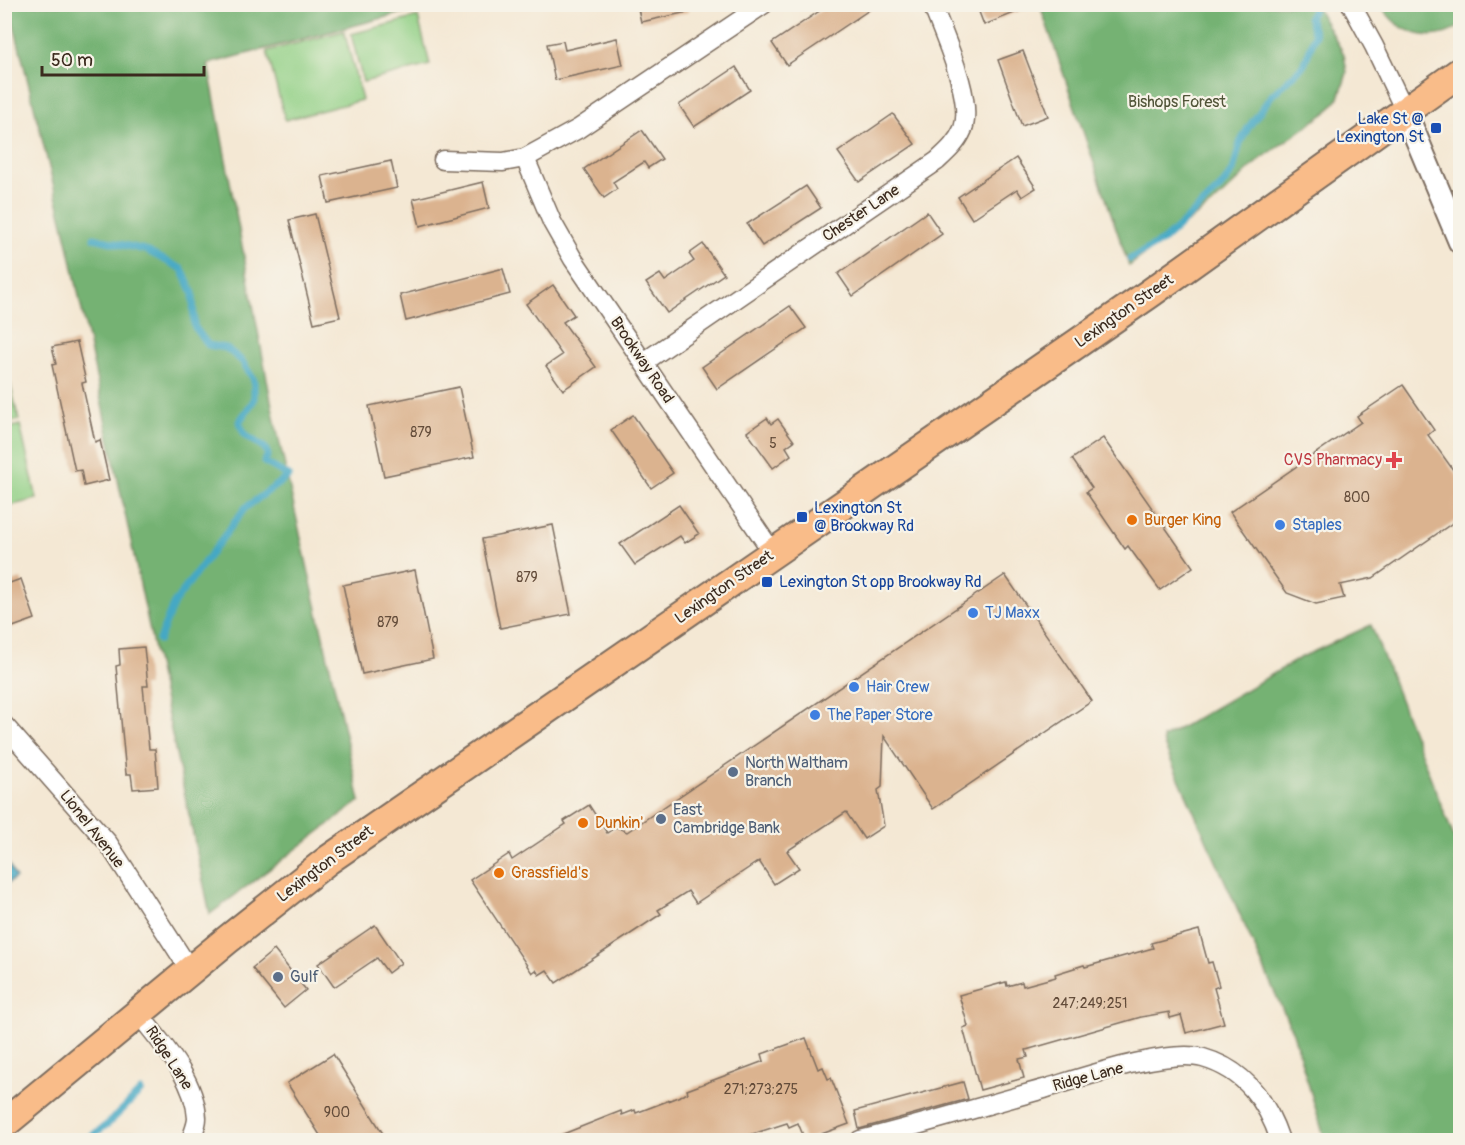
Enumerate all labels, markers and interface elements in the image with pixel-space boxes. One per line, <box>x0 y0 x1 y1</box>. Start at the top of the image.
scale bar <box>42 39 204 77</box>
text: 50 m <box>51 49 93 72</box>
park label: Bishops Forest <box>1128 92 1226 112</box>
place label: Lake St @ Lexington St <box>1336 109 1425 147</box>
marker: Lake St @ Lexington St <box>1429 121 1443 135</box>
street label: Chester Lane <box>819 180 904 246</box>
street label: Lexington Street <box>1071 269 1177 352</box>
street label: Brookway Road <box>606 313 678 407</box>
house number: 879 <box>410 424 432 441</box>
house number: 5 <box>769 435 777 452</box>
place label: CVS Pharmacy <box>1284 450 1382 470</box>
marker: CVS Pharmacy <box>1387 453 1401 467</box>
house number: 800 <box>1344 489 1370 506</box>
place label: Lexington St @ Brookway Rd <box>814 498 914 536</box>
marker: Lexington St @ Brookway Rd <box>795 510 809 524</box>
place label: Burger King <box>1144 510 1221 530</box>
marker: Burger King <box>1125 513 1139 527</box>
place label: Staples <box>1292 515 1342 535</box>
marker: Staples <box>1273 518 1287 532</box>
street label: Lexington Street <box>671 545 777 628</box>
house number: 879 <box>516 569 538 586</box>
place label: Lexington St opp Brookway Rd <box>779 572 982 592</box>
marker: Lexington St opp Brookway Rd <box>760 575 774 589</box>
place label: TJ Maxx <box>985 603 1040 623</box>
marker: TJ Maxx <box>966 606 980 620</box>
house number: 879 <box>377 614 399 631</box>
place label: Hair Crew <box>866 677 930 697</box>
marker: Hair Crew <box>847 680 861 694</box>
place label: The Paper Store <box>827 705 933 725</box>
marker: The Paper Store <box>808 708 822 722</box>
place label: North Waltham Branch <box>745 753 848 791</box>
marker: North Waltham Branch <box>726 765 740 779</box>
street label: Lionel Avenue <box>55 786 129 872</box>
place label: East Cambridge Bank <box>673 800 780 838</box>
marker: East Cambridge Bank <box>654 812 668 826</box>
place label: Dunkin' <box>595 813 643 833</box>
marker: Dunkin' <box>576 816 590 830</box>
street label: Lexington Street <box>273 821 378 907</box>
place label: Grassfield's <box>511 863 588 883</box>
marker: Grassfield's <box>492 866 506 880</box>
place label: Gulf <box>290 967 319 987</box>
marker: Gulf <box>271 970 285 984</box>
house number: 247;249;251 <box>1052 995 1128 1012</box>
street label: Ridge Lane <box>141 1022 197 1094</box>
street label: Ridge Lane <box>1051 1058 1126 1096</box>
house number: 271;273;275 <box>724 1081 798 1098</box>
house number: 900 <box>324 1104 350 1121</box>

